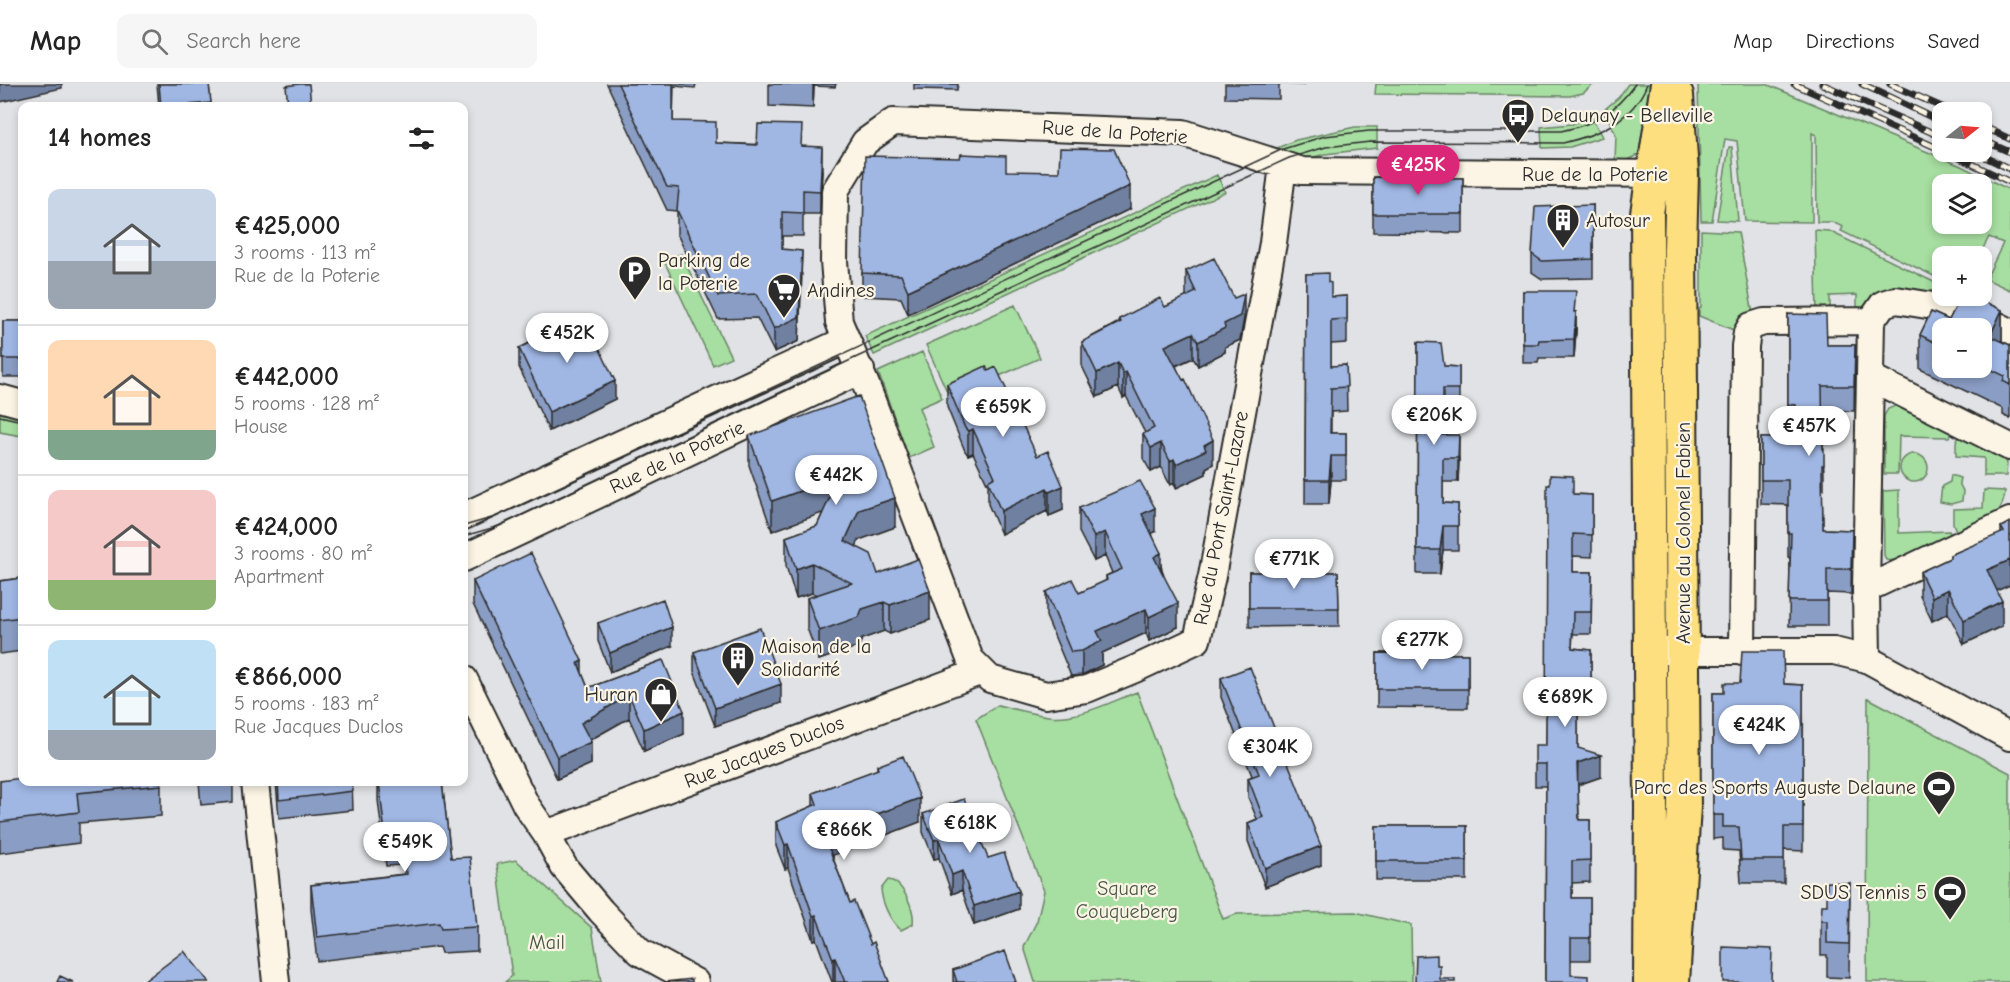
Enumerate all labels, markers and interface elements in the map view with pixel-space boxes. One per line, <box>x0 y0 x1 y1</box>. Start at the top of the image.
search box <box>117 14 537 68</box>
text: Map <box>30 25 81 57</box>
icon: search <box>138 25 171 58</box>
text: Search here <box>186 28 301 54</box>
text: Map <box>1733 29 1773 53</box>
text: Directions <box>1806 29 1895 53</box>
text: Saved <box>1928 29 1980 53</box>
bus stop icon: Delaunay - Belleville <box>1500 97 1536 144</box>
north arrow <box>1932 102 1992 162</box>
map controls <box>1932 102 1992 378</box>
place label: Delaunay - Belleville <box>1541 104 1713 127</box>
street label: Rue de la Poterie <box>1041 115 1189 149</box>
icon: filters <box>405 122 438 155</box>
text: 14 homes <box>48 123 151 153</box>
pin: €425K <box>1376 145 1460 196</box>
text: €425K <box>1391 153 1446 176</box>
street label: Rue de la Poterie <box>1522 163 1668 186</box>
button: layers <box>1932 174 1992 234</box>
building icon: Autosur <box>1545 202 1581 249</box>
place label: Autosur <box>1586 209 1650 232</box>
text: €425,000 <box>234 211 340 241</box>
icon: home <box>96 213 168 285</box>
text: 3 rooms · 113 m² <box>234 241 375 264</box>
button: + <box>1932 246 1992 306</box>
place label: Parking de la Poterie <box>658 249 750 295</box>
parking icon: Parking de la Poterie <box>617 254 653 301</box>
text: Rue de la Poterie <box>234 264 380 287</box>
supermarket icon: Andines <box>766 272 802 319</box>
place label: Andines <box>807 279 874 302</box>
pin: €452K <box>525 313 609 364</box>
button: − <box>1932 318 1992 378</box>
text: €452K <box>540 321 595 344</box>
text: €442,000 <box>234 362 339 392</box>
icon: home <box>96 364 168 436</box>
pin: €659K <box>961 387 1045 438</box>
text: 5 rooms · 128 m² <box>234 392 379 415</box>
text: €659K <box>975 395 1031 418</box>
pin: €206K <box>1392 395 1476 446</box>
text: €206K <box>1406 403 1462 426</box>
pin: €457K <box>1767 406 1851 457</box>
street label: Rue du Pont Saint-Lazare <box>1189 409 1253 627</box>
text: €457K <box>1782 414 1836 437</box>
text: House <box>234 415 288 438</box>
street label: Rue de la Poterie <box>606 416 748 498</box>
street label: Avenue du Colonel Fabien <box>1672 422 1695 644</box>
pin: €442K <box>794 455 878 506</box>
text: €442K <box>809 463 863 486</box>
text: €424,000 <box>234 512 338 542</box>
icon: home <box>96 514 168 586</box>
pin: €771K <box>1252 539 1336 590</box>
text: 3 rooms · 80 m² <box>234 542 372 565</box>
text: €771K <box>1269 547 1319 570</box>
text: Apartment <box>234 565 324 588</box>
pin: €277K <box>1380 620 1464 671</box>
text: €277K <box>1396 628 1448 651</box>
place label: Maison de la Solidarité <box>761 635 871 681</box>
building icon: Maison de la Solidarité <box>720 640 756 687</box>
text: €866,000 <box>234 662 342 692</box>
icon: home <box>96 664 168 736</box>
shop icon: Huran <box>643 676 679 723</box>
pin: €689K <box>1523 677 1607 728</box>
place label: Huran <box>584 683 638 706</box>
text: €689K <box>1537 685 1593 708</box>
text: 5 rooms · 183 m² <box>234 692 379 715</box>
pin: €424K <box>1717 705 1801 756</box>
street label: Rue Jacques Duclos <box>681 711 847 793</box>
text: €424K <box>1732 713 1786 736</box>
text: Rue Jacques Duclos <box>234 715 403 738</box>
pin: €304K <box>1228 727 1312 778</box>
text: €304K <box>1242 735 1298 758</box>
sports icon: Parc des Sports Auguste Delaune <box>1921 769 1957 816</box>
place label: Parc des Sports Auguste Delaune <box>1634 776 1916 799</box>
pin: €618K <box>928 803 1012 854</box>
pin: €866K <box>802 810 886 861</box>
text: €618K <box>943 811 997 834</box>
text: €866K <box>816 818 872 841</box>
pin: €549K <box>363 822 447 873</box>
text: €549K <box>377 830 433 853</box>
sports icon: SDUS Tennis 5 <box>1932 874 1968 921</box>
park label: Square Couqueberg <box>1076 877 1178 923</box>
place label: SDUS Tennis 5 <box>1800 881 1927 904</box>
park label: Mail <box>529 931 565 954</box>

